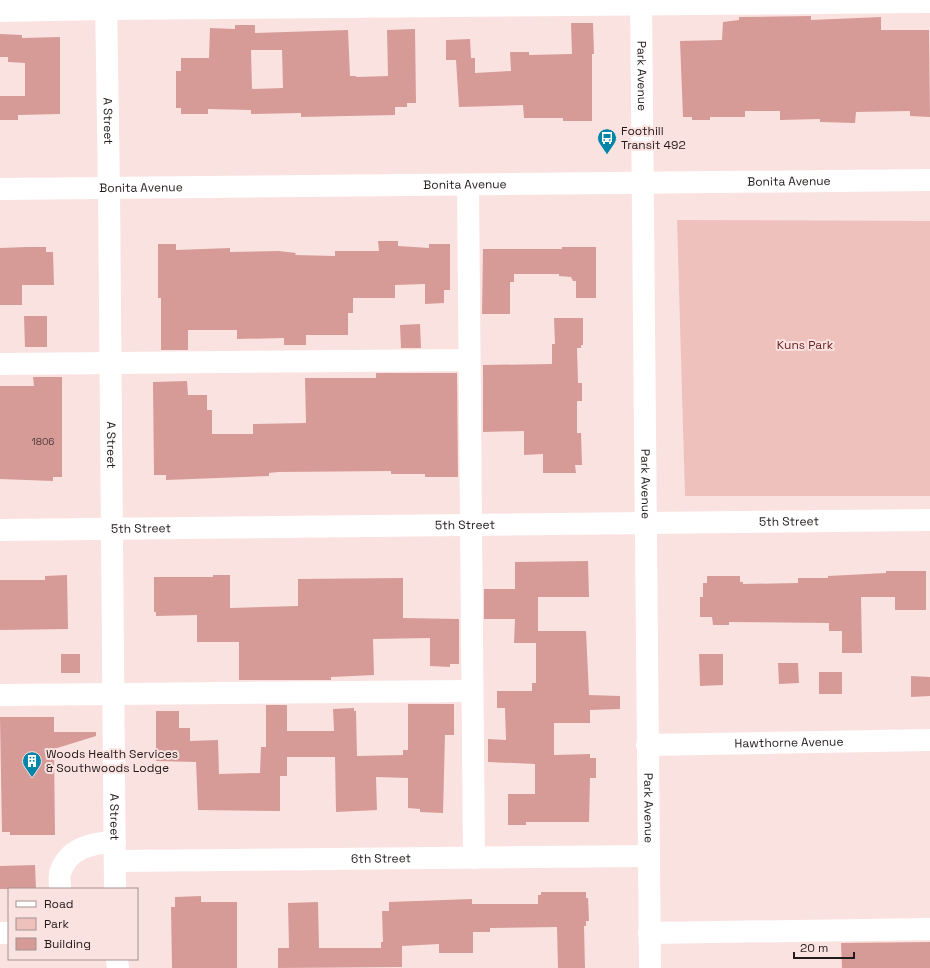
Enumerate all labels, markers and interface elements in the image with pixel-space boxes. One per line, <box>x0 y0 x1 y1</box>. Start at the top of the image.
street label: Park Avenue <box>633 41 650 111</box>
street label: A Street <box>100 97 116 145</box>
place label: Foothill Transit 492 <box>621 123 686 153</box>
bus stop icon: Foothill Transit 492 <box>596 127 618 155</box>
street label: Bonita Avenue <box>747 173 831 190</box>
street label: Bonita Avenue <box>423 176 507 193</box>
street label: Bonita Avenue <box>99 179 183 196</box>
park label: Kuns Park <box>777 337 834 353</box>
street label: A Street <box>103 421 119 469</box>
house number: 1806 <box>32 435 54 448</box>
street label: Park Avenue <box>637 449 654 519</box>
street label: 5th Street <box>759 513 819 530</box>
street label: 5th Street <box>435 517 495 533</box>
street label: 5th Street <box>111 520 171 537</box>
street label: Hawthorne Avenue <box>734 734 844 751</box>
place label: Woods Health Services & Southwoods Lodge <box>46 746 178 776</box>
building icon: Woods Health Services & Southwoods Lodge <box>21 750 43 778</box>
street label: Park Avenue <box>640 773 657 843</box>
street label: A Street <box>106 793 123 841</box>
street label: 6th Street <box>351 850 411 867</box>
legend <box>8 888 138 960</box>
text: Road <box>44 896 73 912</box>
text: Park <box>44 916 69 932</box>
scale bar <box>794 934 854 960</box>
text: Building <box>44 936 91 952</box>
text: 20 m <box>800 940 828 956</box>

